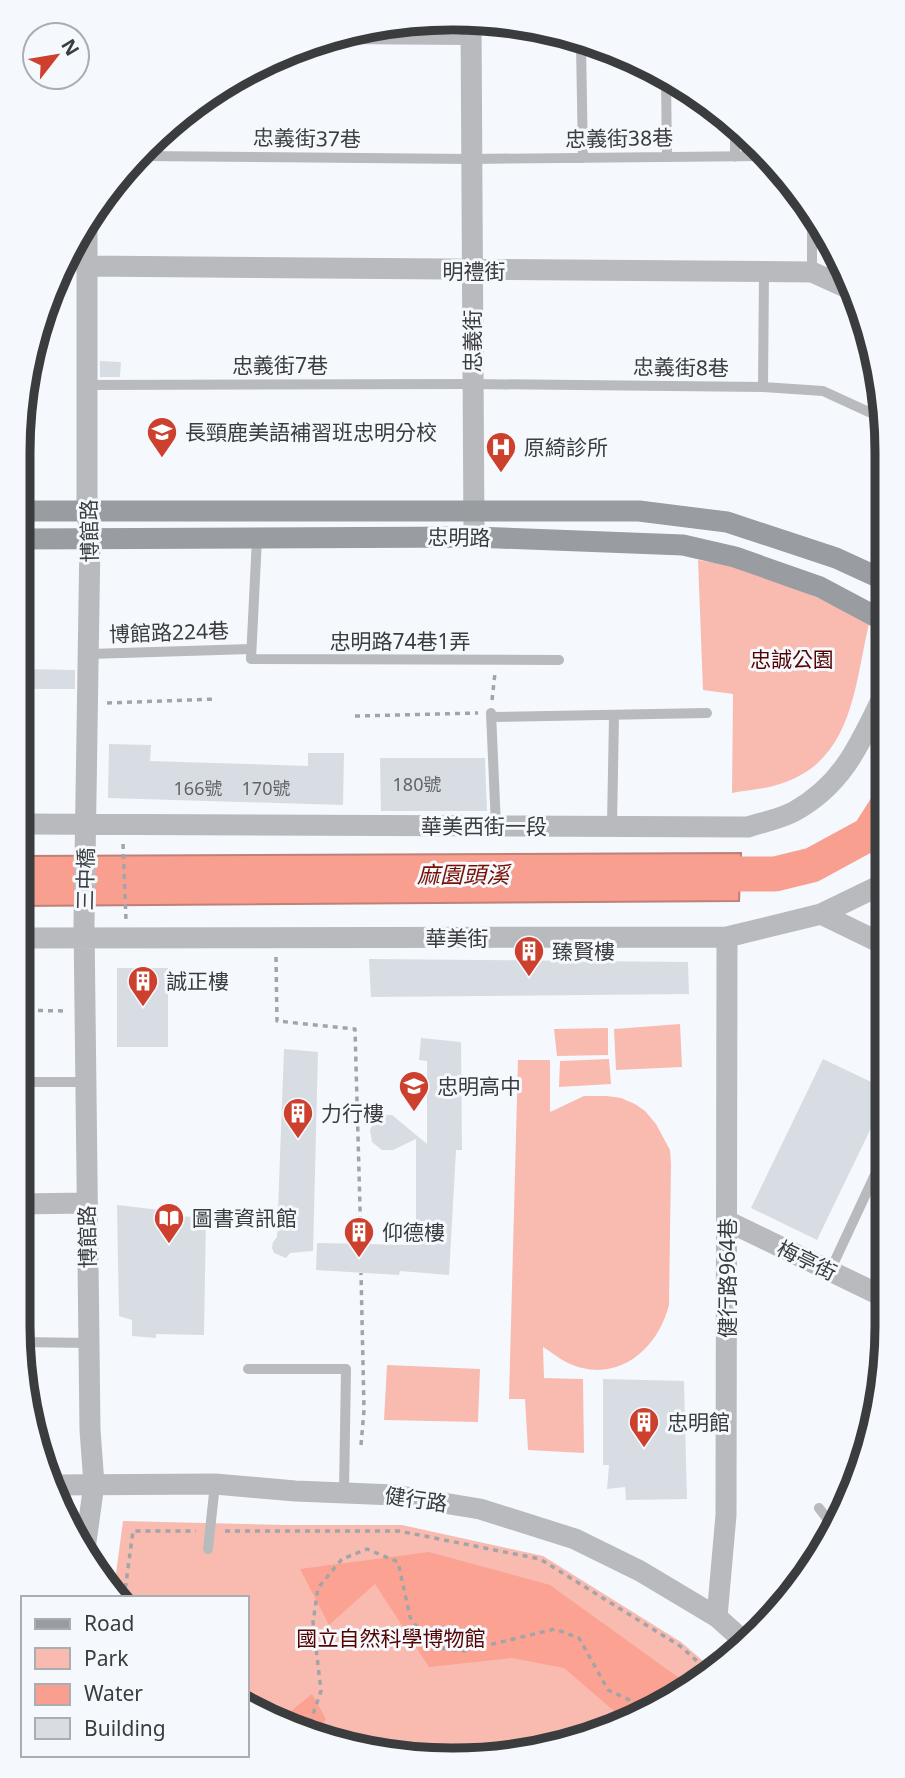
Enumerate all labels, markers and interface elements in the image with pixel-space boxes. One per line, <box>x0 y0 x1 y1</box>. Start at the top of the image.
north arrow <box>21 21 91 91</box>
text: N <box>55 34 86 61</box>
street label: 忠義街37巷 <box>253 123 361 153</box>
street label: 忠義街38巷 <box>565 123 673 153</box>
street label: 明禮街 <box>443 257 506 285</box>
street label: 忠義街 <box>458 310 486 373</box>
street label: 忠義街7巷 <box>232 351 328 379</box>
street label: 忠義街8巷 <box>633 352 729 382</box>
school or university icon: 長頸鹿美語補習班忠明分校 <box>145 415 179 459</box>
place label: 長頸鹿美語補習班忠明分校 <box>185 418 437 446</box>
hospital icon: 原綺診所 <box>484 430 518 474</box>
place label: 原綺診所 <box>524 433 608 461</box>
street label: 博館路 <box>74 499 104 563</box>
street label: 忠明路 <box>427 522 491 552</box>
street label: 博館路224巷 <box>109 616 229 648</box>
street label: 忠明路74巷1弄 <box>329 627 471 655</box>
park label: 忠誠公園 <box>750 645 834 673</box>
house number: 180號 <box>393 772 441 796</box>
house number: 166號 <box>174 776 222 800</box>
house number: 170號 <box>242 776 290 800</box>
street label: 華美西街一段 <box>421 812 547 840</box>
street label: 三中橋 <box>70 847 100 911</box>
water label: 麻園頭溪 <box>417 858 512 890</box>
street label: 華美街 <box>426 924 489 952</box>
building icon: 臻賢樓 <box>512 934 546 978</box>
place label: 臻賢樓 <box>552 937 615 965</box>
building icon: 誠正樓 <box>126 964 160 1008</box>
place label: 誠正樓 <box>166 967 229 995</box>
school or university icon: 忠明高中 <box>397 1069 431 1113</box>
place label: 忠明高中 <box>437 1072 521 1100</box>
building icon: 力行樓 <box>281 1096 315 1140</box>
place label: 力行樓 <box>321 1099 384 1127</box>
library icon: 圖書資訊館 <box>152 1201 186 1245</box>
place label: 圖書資訊館 <box>192 1204 297 1232</box>
street label: 博館路 <box>72 1205 102 1269</box>
building icon: 仰德樓 <box>342 1215 376 1259</box>
place label: 仰德樓 <box>382 1218 445 1246</box>
street label: 健行路964巷 <box>713 1218 741 1338</box>
street label: 梅亭街 <box>773 1234 841 1286</box>
building icon: 忠明館 <box>627 1405 661 1449</box>
place label: 忠明館 <box>667 1408 730 1436</box>
street label: 健行路 <box>383 1481 449 1517</box>
legend <box>21 1596 248 1757</box>
text: Road <box>84 1609 134 1637</box>
park label: 國立自然科學博物館 <box>297 1624 486 1652</box>
text: Park <box>84 1644 129 1672</box>
text: Water <box>84 1679 143 1707</box>
text: Building <box>84 1714 166 1742</box>

